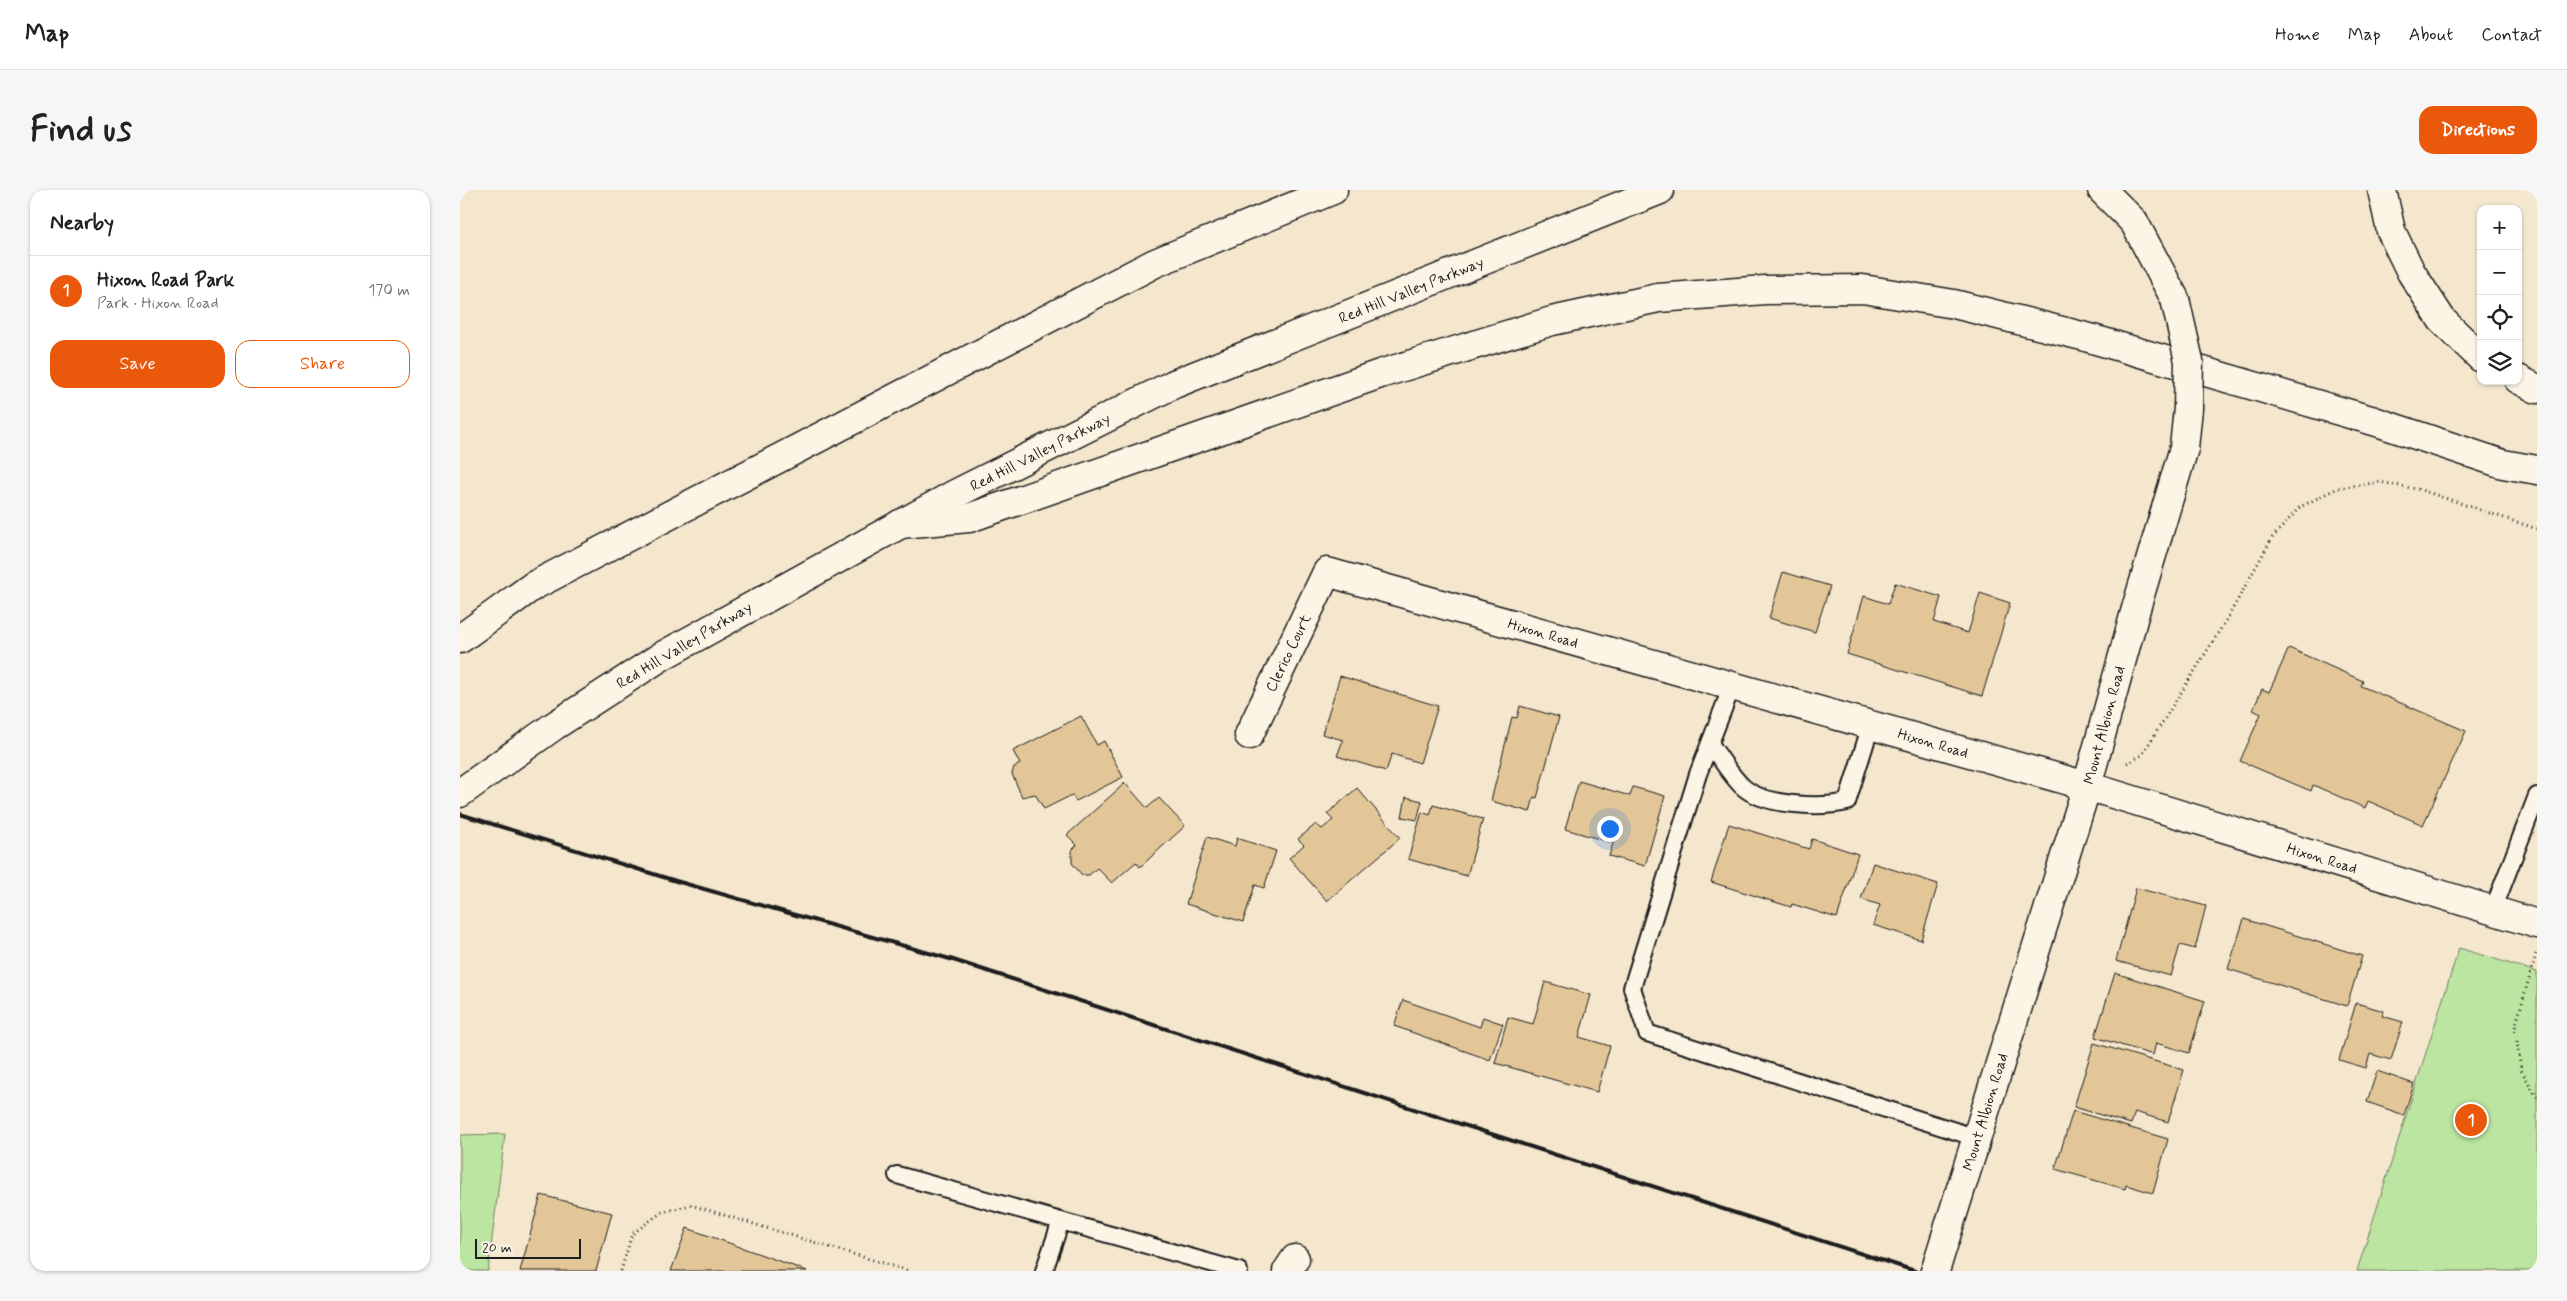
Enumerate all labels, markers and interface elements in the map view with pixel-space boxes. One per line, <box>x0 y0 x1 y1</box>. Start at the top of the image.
text: Map <box>25 19 69 50</box>
text: Home <box>2275 23 2320 47</box>
text: Map <box>2348 23 2381 47</box>
text: About <box>2409 23 2453 47</box>
text: Contact <box>2481 23 2542 47</box>
button: Directions <box>2419 106 2537 154</box>
text: Find us <box>30 107 132 153</box>
map controls <box>2477 205 2522 385</box>
button: + <box>2477 205 2522 250</box>
text: Nearby <box>50 209 114 237</box>
button: − <box>2477 250 2522 295</box>
street label: Red Hill Valley Parkway <box>1336 253 1487 329</box>
text: Hixon Road Park <box>97 268 234 293</box>
text: 1 <box>62 280 70 301</box>
text: 170 m <box>368 280 410 301</box>
text: Park · Hixon Road <box>97 293 219 314</box>
button: locate <box>2477 295 2522 340</box>
button: Save <box>50 340 225 388</box>
button: Share <box>235 340 410 388</box>
button: layers <box>2477 340 2522 385</box>
street label: Red Hill Valley Parkway <box>967 409 1114 497</box>
street label: Red Hill Valley Parkway <box>613 597 756 694</box>
street label: Clerico Court <box>1261 611 1316 696</box>
street label: Hixon Road <box>1505 614 1580 654</box>
street label: Mount Albion Road <box>2080 664 2130 787</box>
street label: Hixon Road <box>1895 724 1970 764</box>
your location <box>1597 816 1623 842</box>
street label: Hixon Road <box>2284 839 2359 879</box>
street label: Mount Albion Road <box>1959 1051 2013 1174</box>
pin: 1 <box>2455 1101 2487 1139</box>
scale bar <box>475 1236 581 1259</box>
text: 20 m <box>482 1239 512 1257</box>

